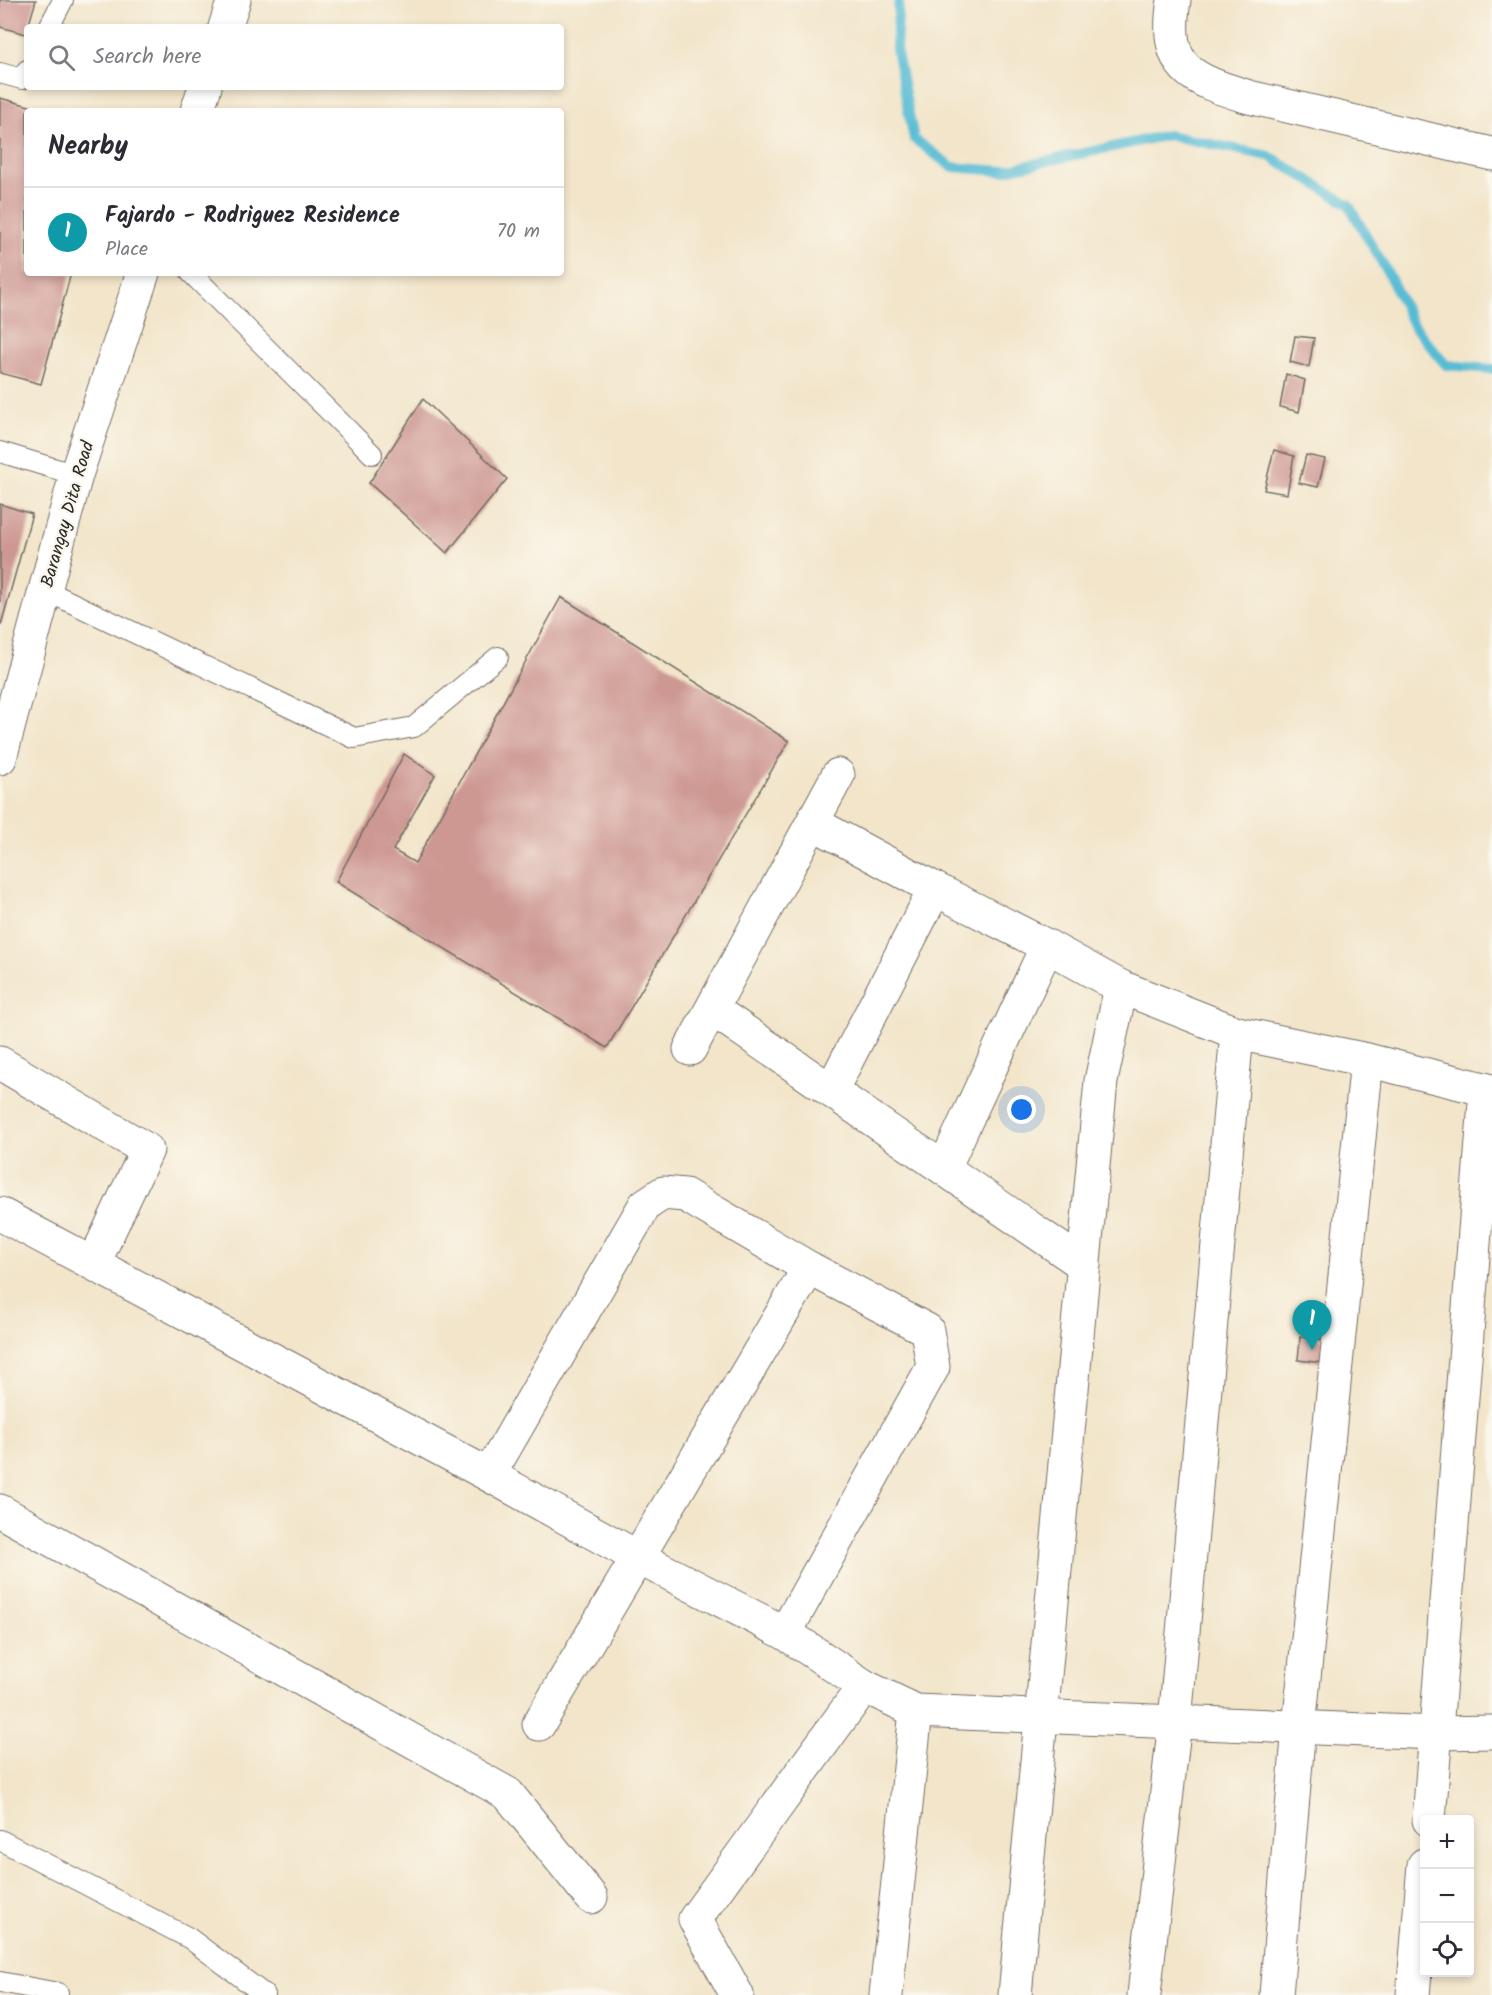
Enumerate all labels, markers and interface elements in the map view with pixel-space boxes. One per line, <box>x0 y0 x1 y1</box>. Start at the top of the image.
search box <box>24 24 564 90</box>
text: Search here <box>93 40 201 75</box>
icon: search <box>45 41 78 74</box>
text: Nearby <box>48 126 128 168</box>
text: Fajardo - Rodriguez Residence <box>105 199 400 234</box>
text: 1 <box>64 216 71 248</box>
text: 70 m <box>497 216 540 248</box>
text: Place <box>105 234 148 266</box>
street label: Barangay Dita Road <box>34 437 103 591</box>
your location <box>1007 1095 1036 1124</box>
pin: 1 <box>1292 1300 1332 1350</box>
map controls <box>1420 1815 1474 1977</box>
button: + <box>1420 1815 1474 1869</box>
button: − <box>1420 1869 1474 1923</box>
button: locate <box>1420 1923 1474 1977</box>

